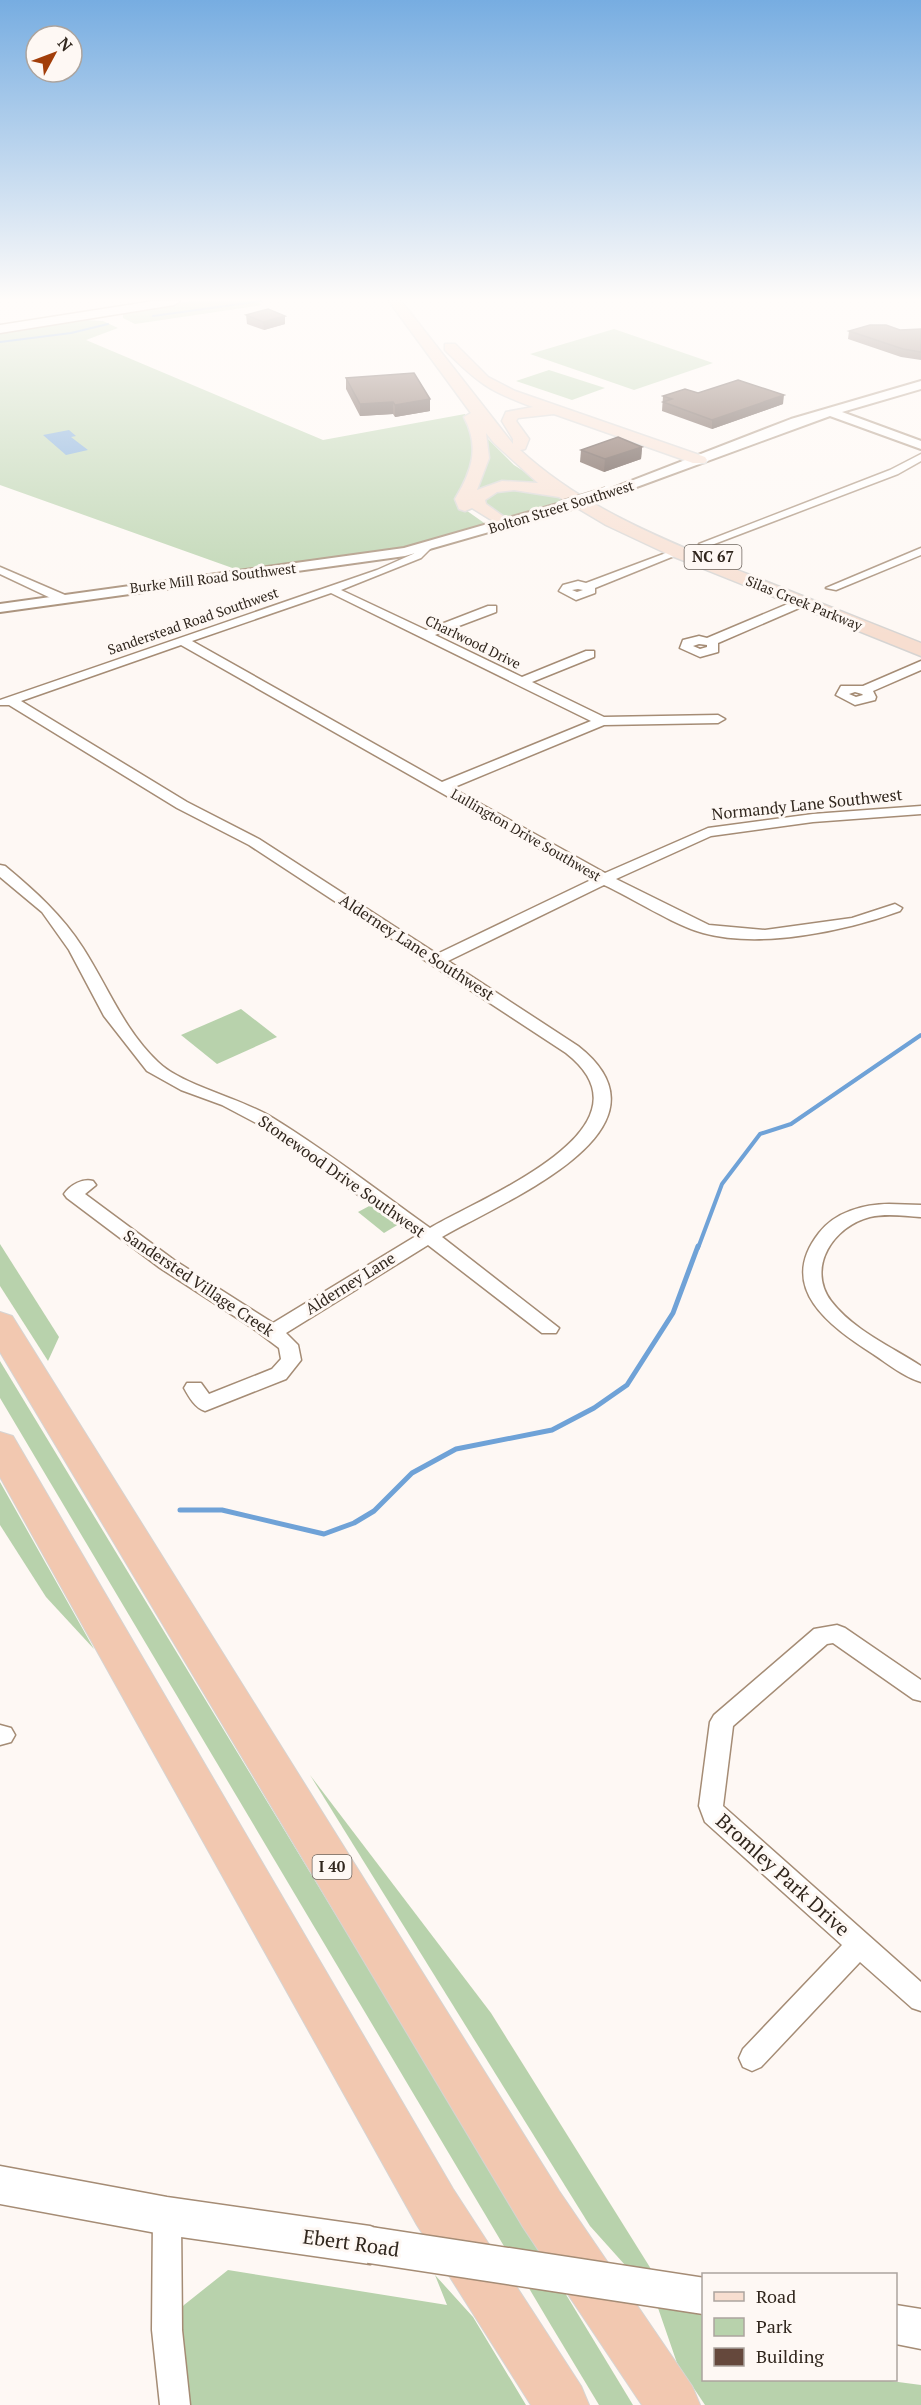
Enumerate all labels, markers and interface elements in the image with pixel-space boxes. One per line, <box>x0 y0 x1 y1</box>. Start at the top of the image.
north arrow <box>24 24 84 84</box>
text: N <box>53 32 78 56</box>
street label: Bolton Street Southwest <box>486 475 637 538</box>
road number: NC 67 <box>684 545 742 569</box>
street label: Burke Mill Road Southwest <box>129 558 298 597</box>
street label: Silas Creek Parkway <box>743 571 866 635</box>
street label: Sanderstead Road Southwest <box>105 582 281 659</box>
street label: Charlwood Drive <box>422 610 524 673</box>
street label: Normandy Lane Southwest <box>711 783 903 825</box>
street label: Lullington Drive Southwest <box>448 784 606 886</box>
street label: Alderney Lane Southwest <box>335 889 499 1005</box>
street label: Stonewood Drive Southwest <box>254 1110 430 1242</box>
street label: Sandersted Village Creek <box>119 1224 279 1342</box>
street label: Alderney Lane <box>301 1247 399 1319</box>
street label: Bromley Park Drive <box>711 1807 856 1942</box>
road number: I 40 <box>312 1855 352 1879</box>
street label: Ebert Road <box>301 2222 401 2263</box>
legend <box>702 2273 897 2381</box>
text: Road <box>756 2284 796 2308</box>
text: Park <box>756 2314 793 2338</box>
text: Building <box>756 2344 824 2368</box>

